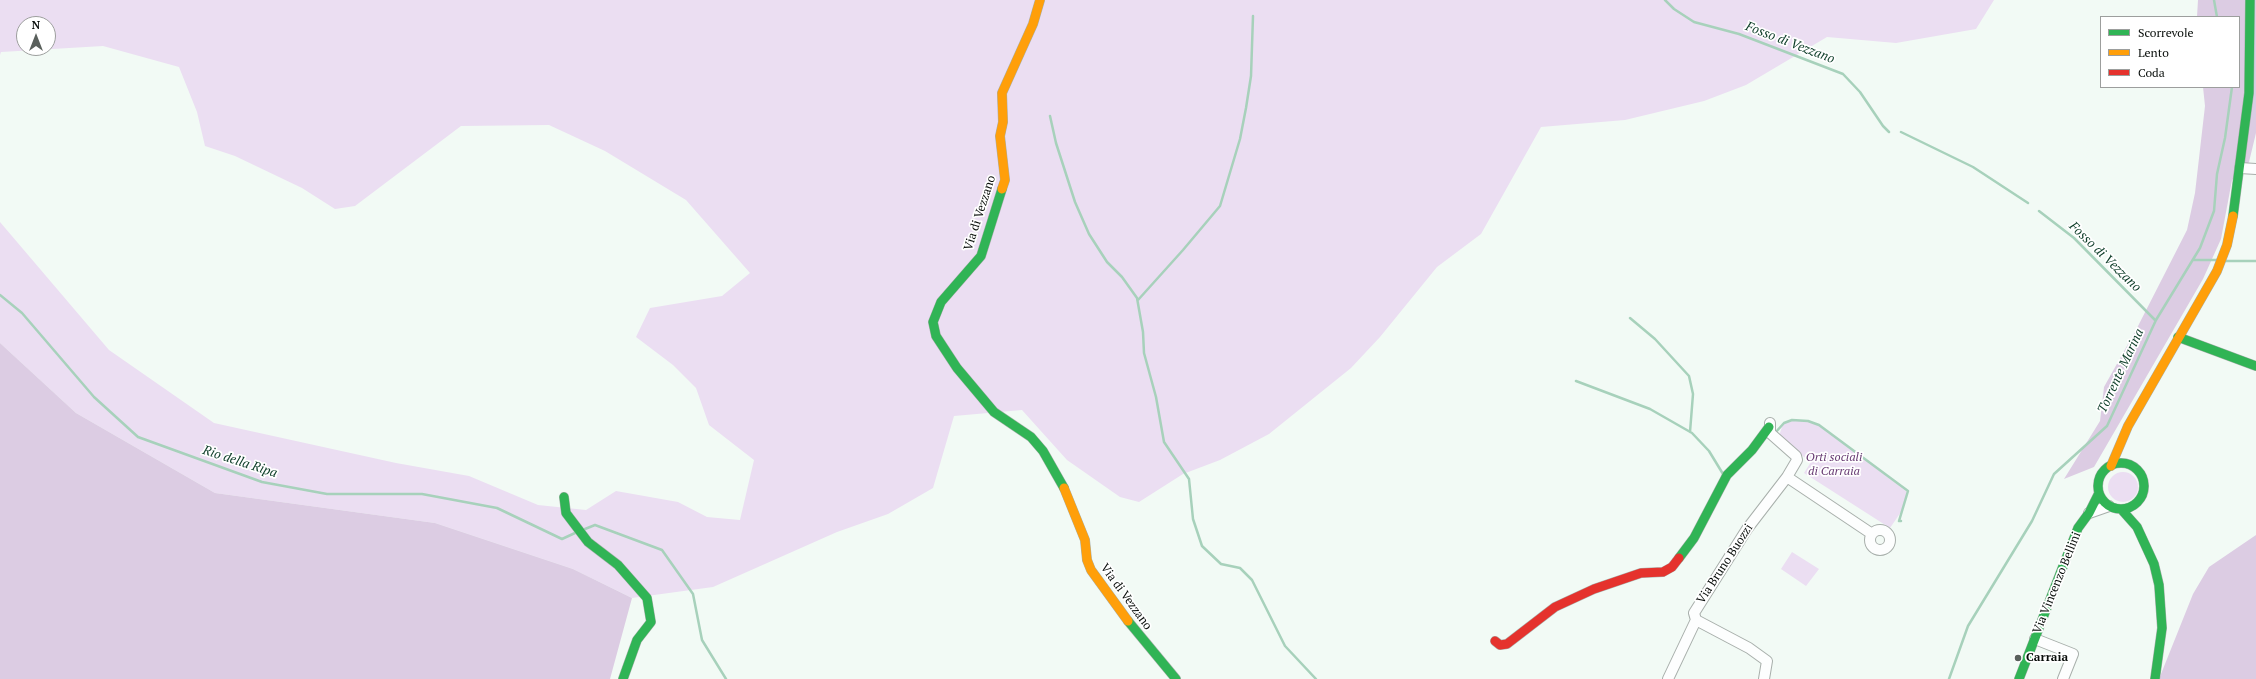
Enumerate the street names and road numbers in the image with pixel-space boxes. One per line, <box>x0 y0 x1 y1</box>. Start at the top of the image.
street label: Via di Vezzano <box>961 174 999 252</box>
street label: Via Bruno Buozzi <box>1694 521 1756 607</box>
street label: Via Vincenzo Bellini <box>2030 530 2084 636</box>
street label: Via di Vezzano <box>1097 561 1155 633</box>

